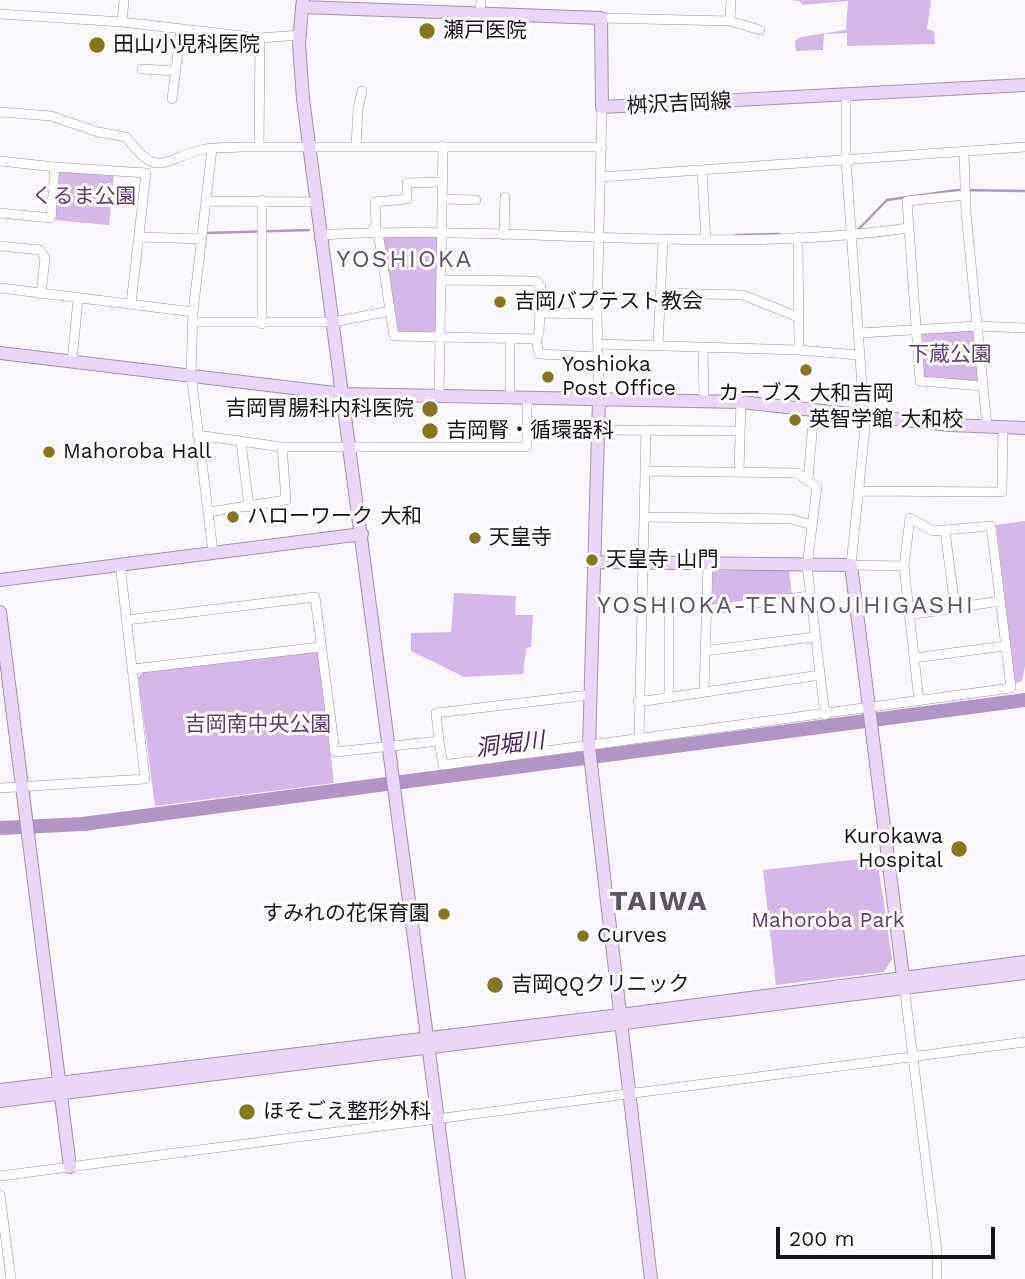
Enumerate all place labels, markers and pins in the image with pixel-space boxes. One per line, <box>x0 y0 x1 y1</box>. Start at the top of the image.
place label: 瀬戸医院 <box>443 18 527 44</box>
marker: 瀬戸医院 <box>417 21 437 41</box>
place label: 田山小児科医院 <box>113 32 260 58</box>
marker: 田山小児科医院 <box>87 35 107 55</box>
place label: 吉岡バプテスト教会 <box>514 289 703 315</box>
marker: 吉岡バプテスト教会 <box>492 294 508 310</box>
place label: Yoshioka Post Office <box>562 352 676 402</box>
marker: カーブス 大和吉岡 <box>798 362 814 378</box>
marker: Yoshioka Post Office <box>540 369 556 385</box>
place label: カーブス 大和吉岡 <box>718 381 894 407</box>
place label: 吉岡胃腸科内科医院 <box>225 396 414 422</box>
marker: 吉岡胃腸科内科医院 <box>420 399 440 419</box>
place label: 英智学館 大和校 <box>809 407 963 433</box>
marker: 英智学館 大和校 <box>787 412 803 428</box>
place label: 吉岡腎・循環器科 <box>446 418 614 444</box>
marker: 吉岡腎・循環器科 <box>420 421 440 441</box>
place label: Mahoroba Hall <box>63 439 211 465</box>
marker: Mahoroba Hall <box>41 444 57 460</box>
place label: ハローワーク 大和 <box>247 504 422 530</box>
marker: ハローワーク 大和 <box>225 509 241 525</box>
place label: 天皇寺 <box>489 525 552 551</box>
marker: 天皇寺 <box>467 530 483 546</box>
place label: 天皇寺 山門 <box>606 547 718 573</box>
marker: 天皇寺 山門 <box>584 552 600 568</box>
place label: Kurokawa Hospital <box>843 824 943 874</box>
marker: Kurokawa Hospital <box>949 839 969 859</box>
place label: すみれの花保育園 <box>262 901 430 927</box>
marker: すみれの花保育園 <box>436 906 452 922</box>
place label: Curves <box>597 923 667 949</box>
marker: Curves <box>575 928 591 944</box>
place label: 吉岡QQクリニック <box>511 972 689 998</box>
marker: 吉岡QQクリニック <box>485 975 505 995</box>
place label: ほそごえ整形外科 <box>263 1099 431 1125</box>
marker: ほそごえ整形外科 <box>237 1102 257 1122</box>

